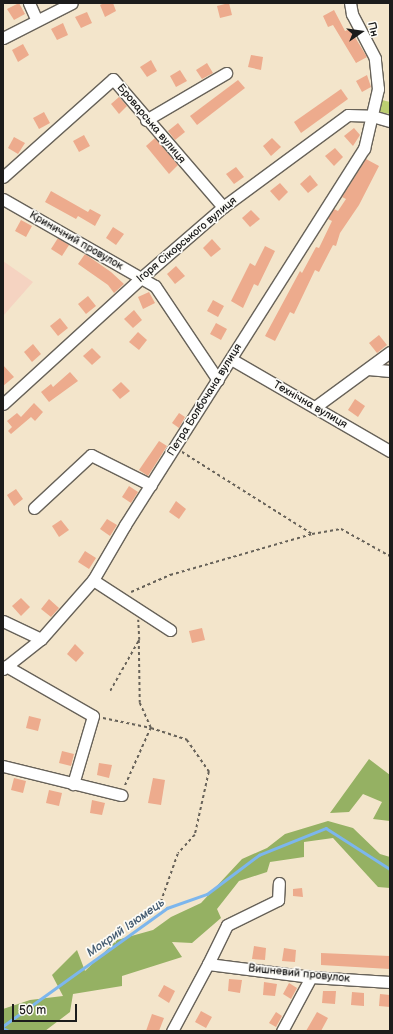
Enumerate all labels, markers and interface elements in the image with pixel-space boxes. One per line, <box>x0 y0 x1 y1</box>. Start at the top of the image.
north arrow <box>341 12 381 52</box>
text: Пн <box>365 21 381 38</box>
street label: Броварська вулиця <box>114 82 188 166</box>
street label: Ігоря Сікорського вулиця <box>134 194 240 286</box>
street label: Криничний провулок <box>27 209 125 273</box>
street label: Петра Болбочана вулиця <box>165 341 245 459</box>
street label: Технічна вулиця <box>271 378 349 432</box>
water label: Мокрий Ізюмець <box>84 896 168 960</box>
street label: Вишневий провулок <box>248 962 350 986</box>
scale bar <box>14 996 79 1022</box>
text: 50 m <box>19 1003 46 1018</box>

